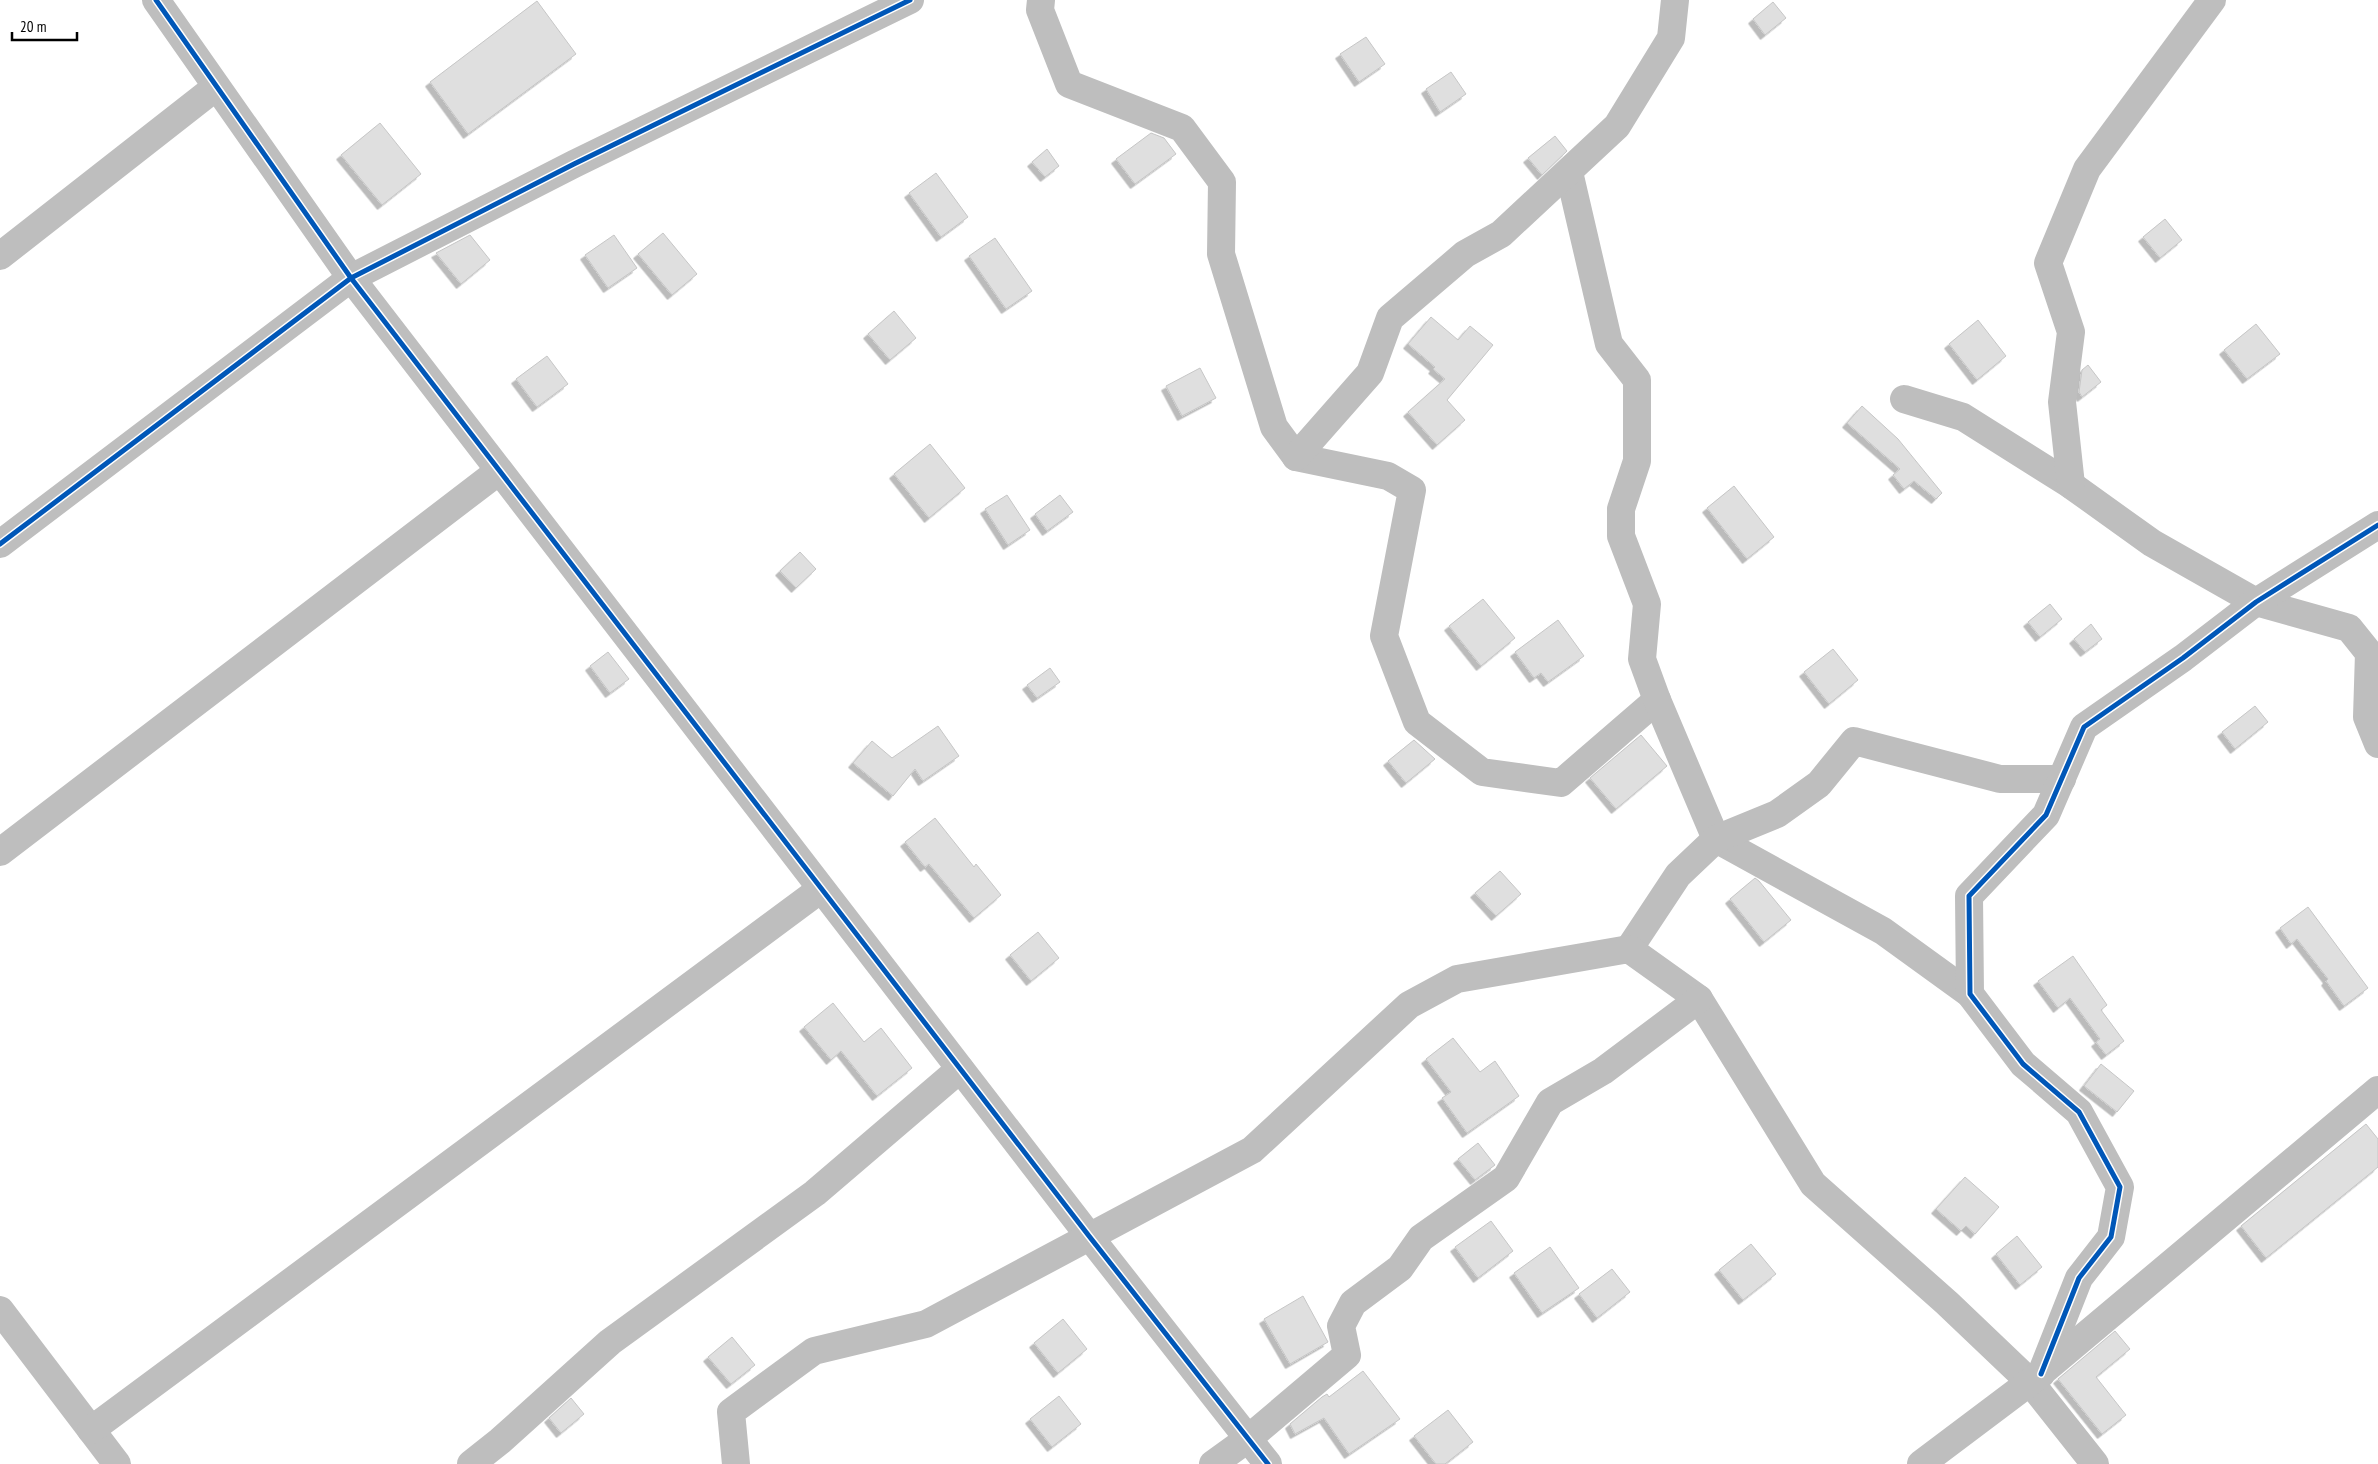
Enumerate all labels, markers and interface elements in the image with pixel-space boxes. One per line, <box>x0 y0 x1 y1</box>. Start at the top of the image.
scale bar <box>12 10 78 42</box>
text: 20 m <box>20 17 46 36</box>

